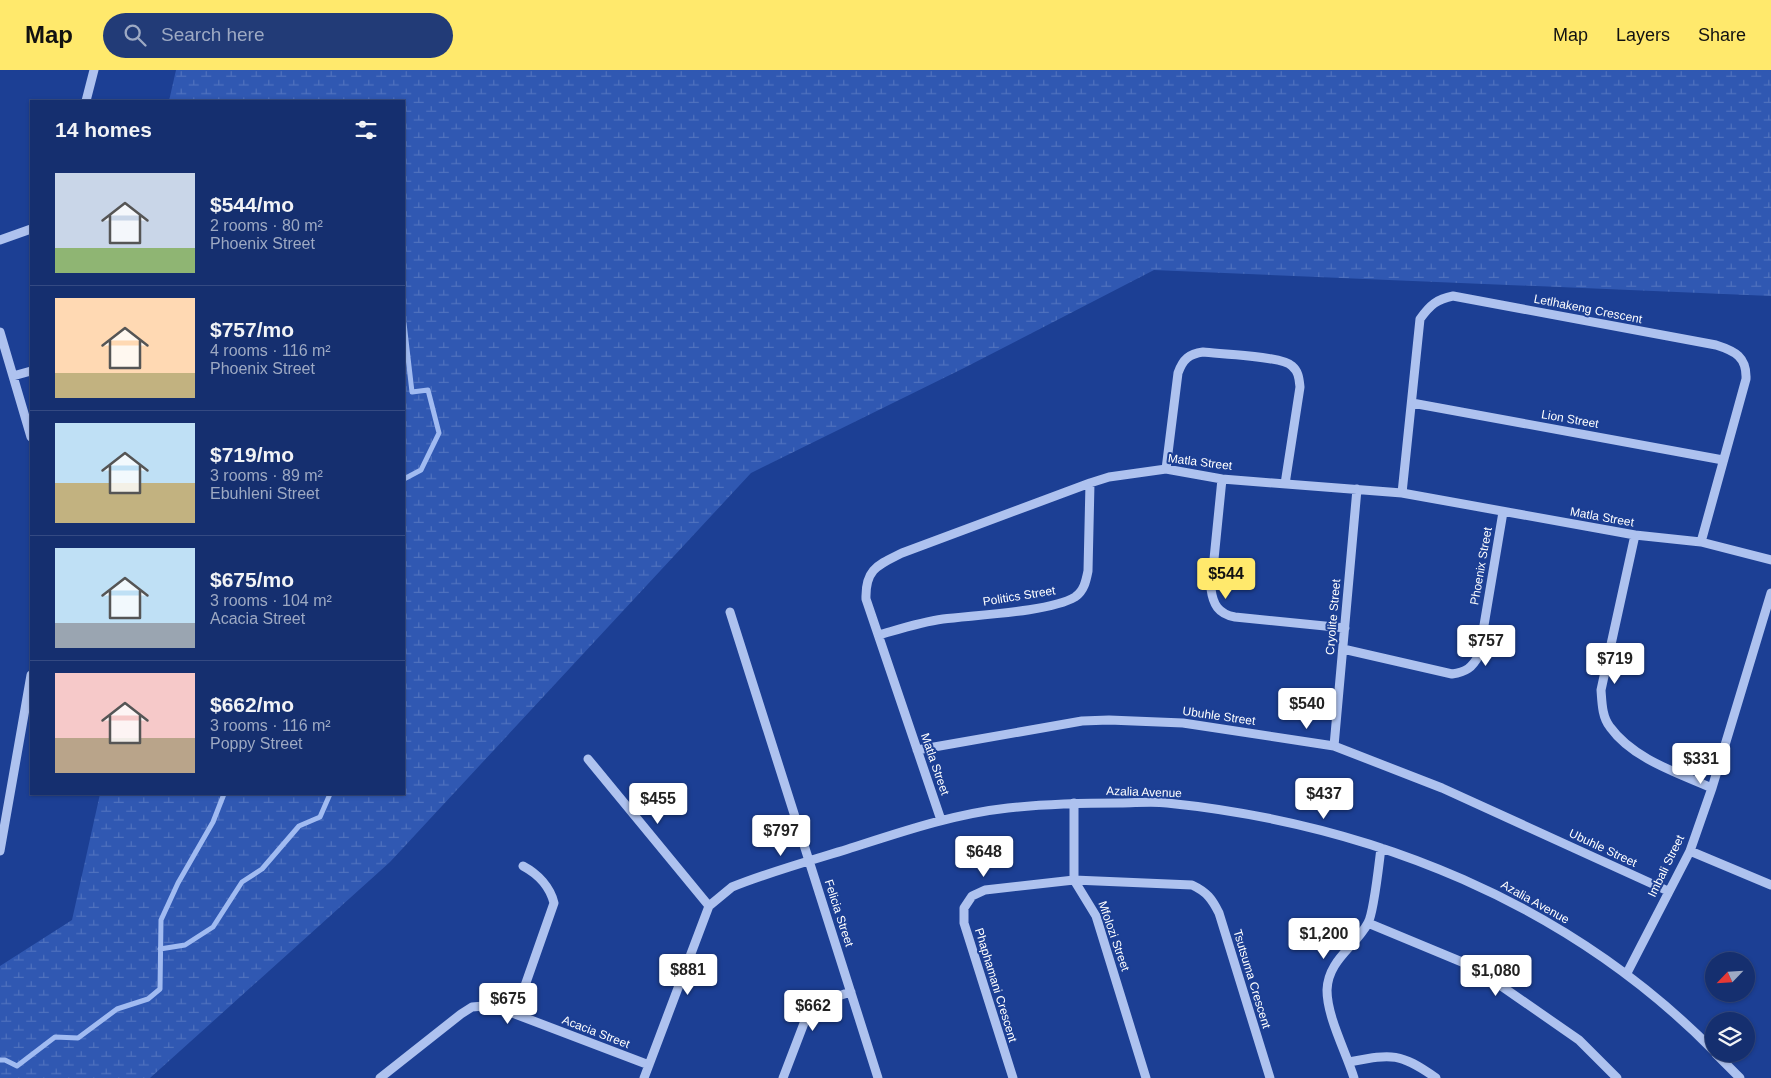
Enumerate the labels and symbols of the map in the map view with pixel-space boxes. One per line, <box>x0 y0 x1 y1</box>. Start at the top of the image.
street label: Letlhakeng Crescent <box>1533 292 1644 326</box>
street label: Lion Street <box>1540 407 1600 431</box>
street label: Matla Street <box>1167 451 1234 473</box>
street label: Matla Street <box>1569 504 1636 530</box>
street label: Phoenix Street <box>1467 525 1495 606</box>
pin: $544 <box>1196 558 1256 600</box>
street label: Cryolite Street <box>1323 578 1343 655</box>
street label: Politics Street <box>982 583 1057 609</box>
pin: $757 <box>1456 624 1516 667</box>
pin: $719 <box>1585 642 1645 685</box>
pin: $540 <box>1277 688 1337 730</box>
street label: Ubuhle Street <box>1182 704 1257 728</box>
street label: Matla Street <box>918 731 952 797</box>
pin: $331 <box>1671 742 1731 785</box>
pin: $437 <box>1294 778 1354 820</box>
pin: $455 <box>628 782 688 825</box>
street label: Azalia Avenue <box>1106 784 1182 800</box>
pin: $797 <box>751 814 811 857</box>
street label: Ubuhle Street <box>1567 826 1640 870</box>
street label: Imbali Street <box>1645 832 1687 899</box>
pin: $648 <box>954 836 1014 878</box>
street label: Azalia Avenue <box>1498 877 1572 927</box>
street label: Felicia Street <box>822 878 857 949</box>
street label: Mfolozi Street <box>1095 899 1133 974</box>
pin: $1,200 <box>1283 918 1365 960</box>
street label: Phaphamani Crescent <box>972 926 1020 1044</box>
street label: Tsutsuma Crescent <box>1230 928 1274 1031</box>
north arrow <box>1705 952 1755 1002</box>
pin: $881 <box>658 954 718 996</box>
pin: $1,080 <box>1455 954 1537 997</box>
pin: $675 <box>478 982 538 1025</box>
pin: $662 <box>783 990 843 1032</box>
street label: Acacia Street <box>560 1013 632 1052</box>

